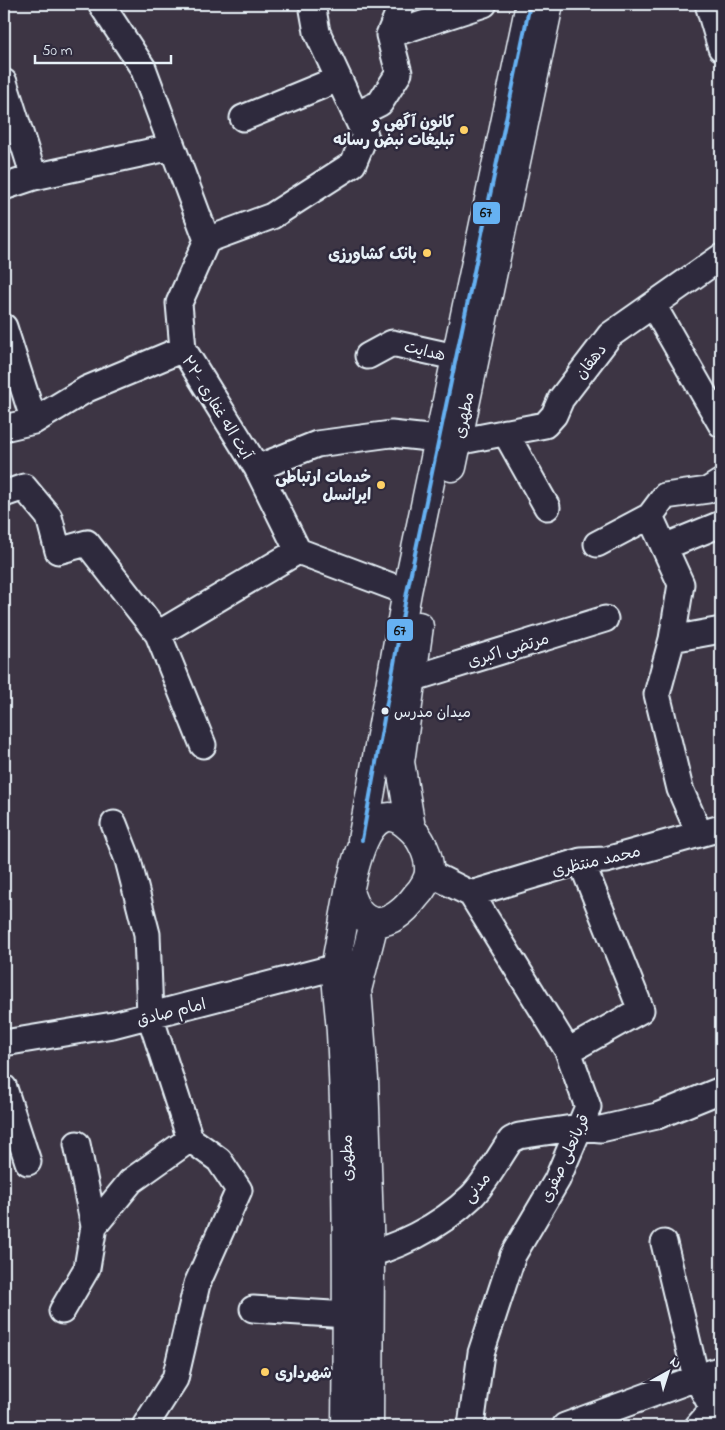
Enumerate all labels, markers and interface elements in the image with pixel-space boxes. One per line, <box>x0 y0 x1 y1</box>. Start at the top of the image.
scale bar <box>35 32 171 64</box>
text: 50 m <box>42 40 73 62</box>
place label: کانون آگهی و تبلیغات نبض رسانه <box>333 111 455 153</box>
marker: کانون آگهی و تبلیغات نبض رسانه <box>458 124 470 136</box>
line badge: 67 <box>472 201 501 225</box>
text: 67 <box>479 203 492 224</box>
place label: بانک کشاورزی <box>328 243 417 267</box>
marker: بانک کشاورزی <box>421 247 433 259</box>
street label: هدایت <box>401 336 448 368</box>
street label: دهقان <box>570 339 613 385</box>
street label: ۲۲- آیت اله غفاری <box>175 351 259 466</box>
street label: مطهری <box>448 390 482 441</box>
place label: خدمات ارتباطی ایرانسل <box>275 466 371 508</box>
marker: خدمات ارتباطی ایرانسل <box>375 479 387 491</box>
line badge: 67 <box>386 618 414 642</box>
text: 67 <box>393 621 406 642</box>
street label: مرتضی اکبری <box>465 627 552 675</box>
place label: میدان مدرس <box>394 702 471 724</box>
marker: میدان مدرس <box>380 706 390 716</box>
street label: محمد منتظری <box>550 840 643 884</box>
street label: امام صادق <box>134 993 209 1033</box>
street label: قربانعلی صفری <box>535 1111 597 1207</box>
street label: مطهری <box>336 1134 360 1182</box>
street label: مدنی <box>458 1168 497 1209</box>
north arrow <box>642 1348 692 1398</box>
text: N <box>665 1352 686 1374</box>
place label: شهرداری <box>275 1362 332 1386</box>
marker: شهرداری <box>259 1366 271 1378</box>

